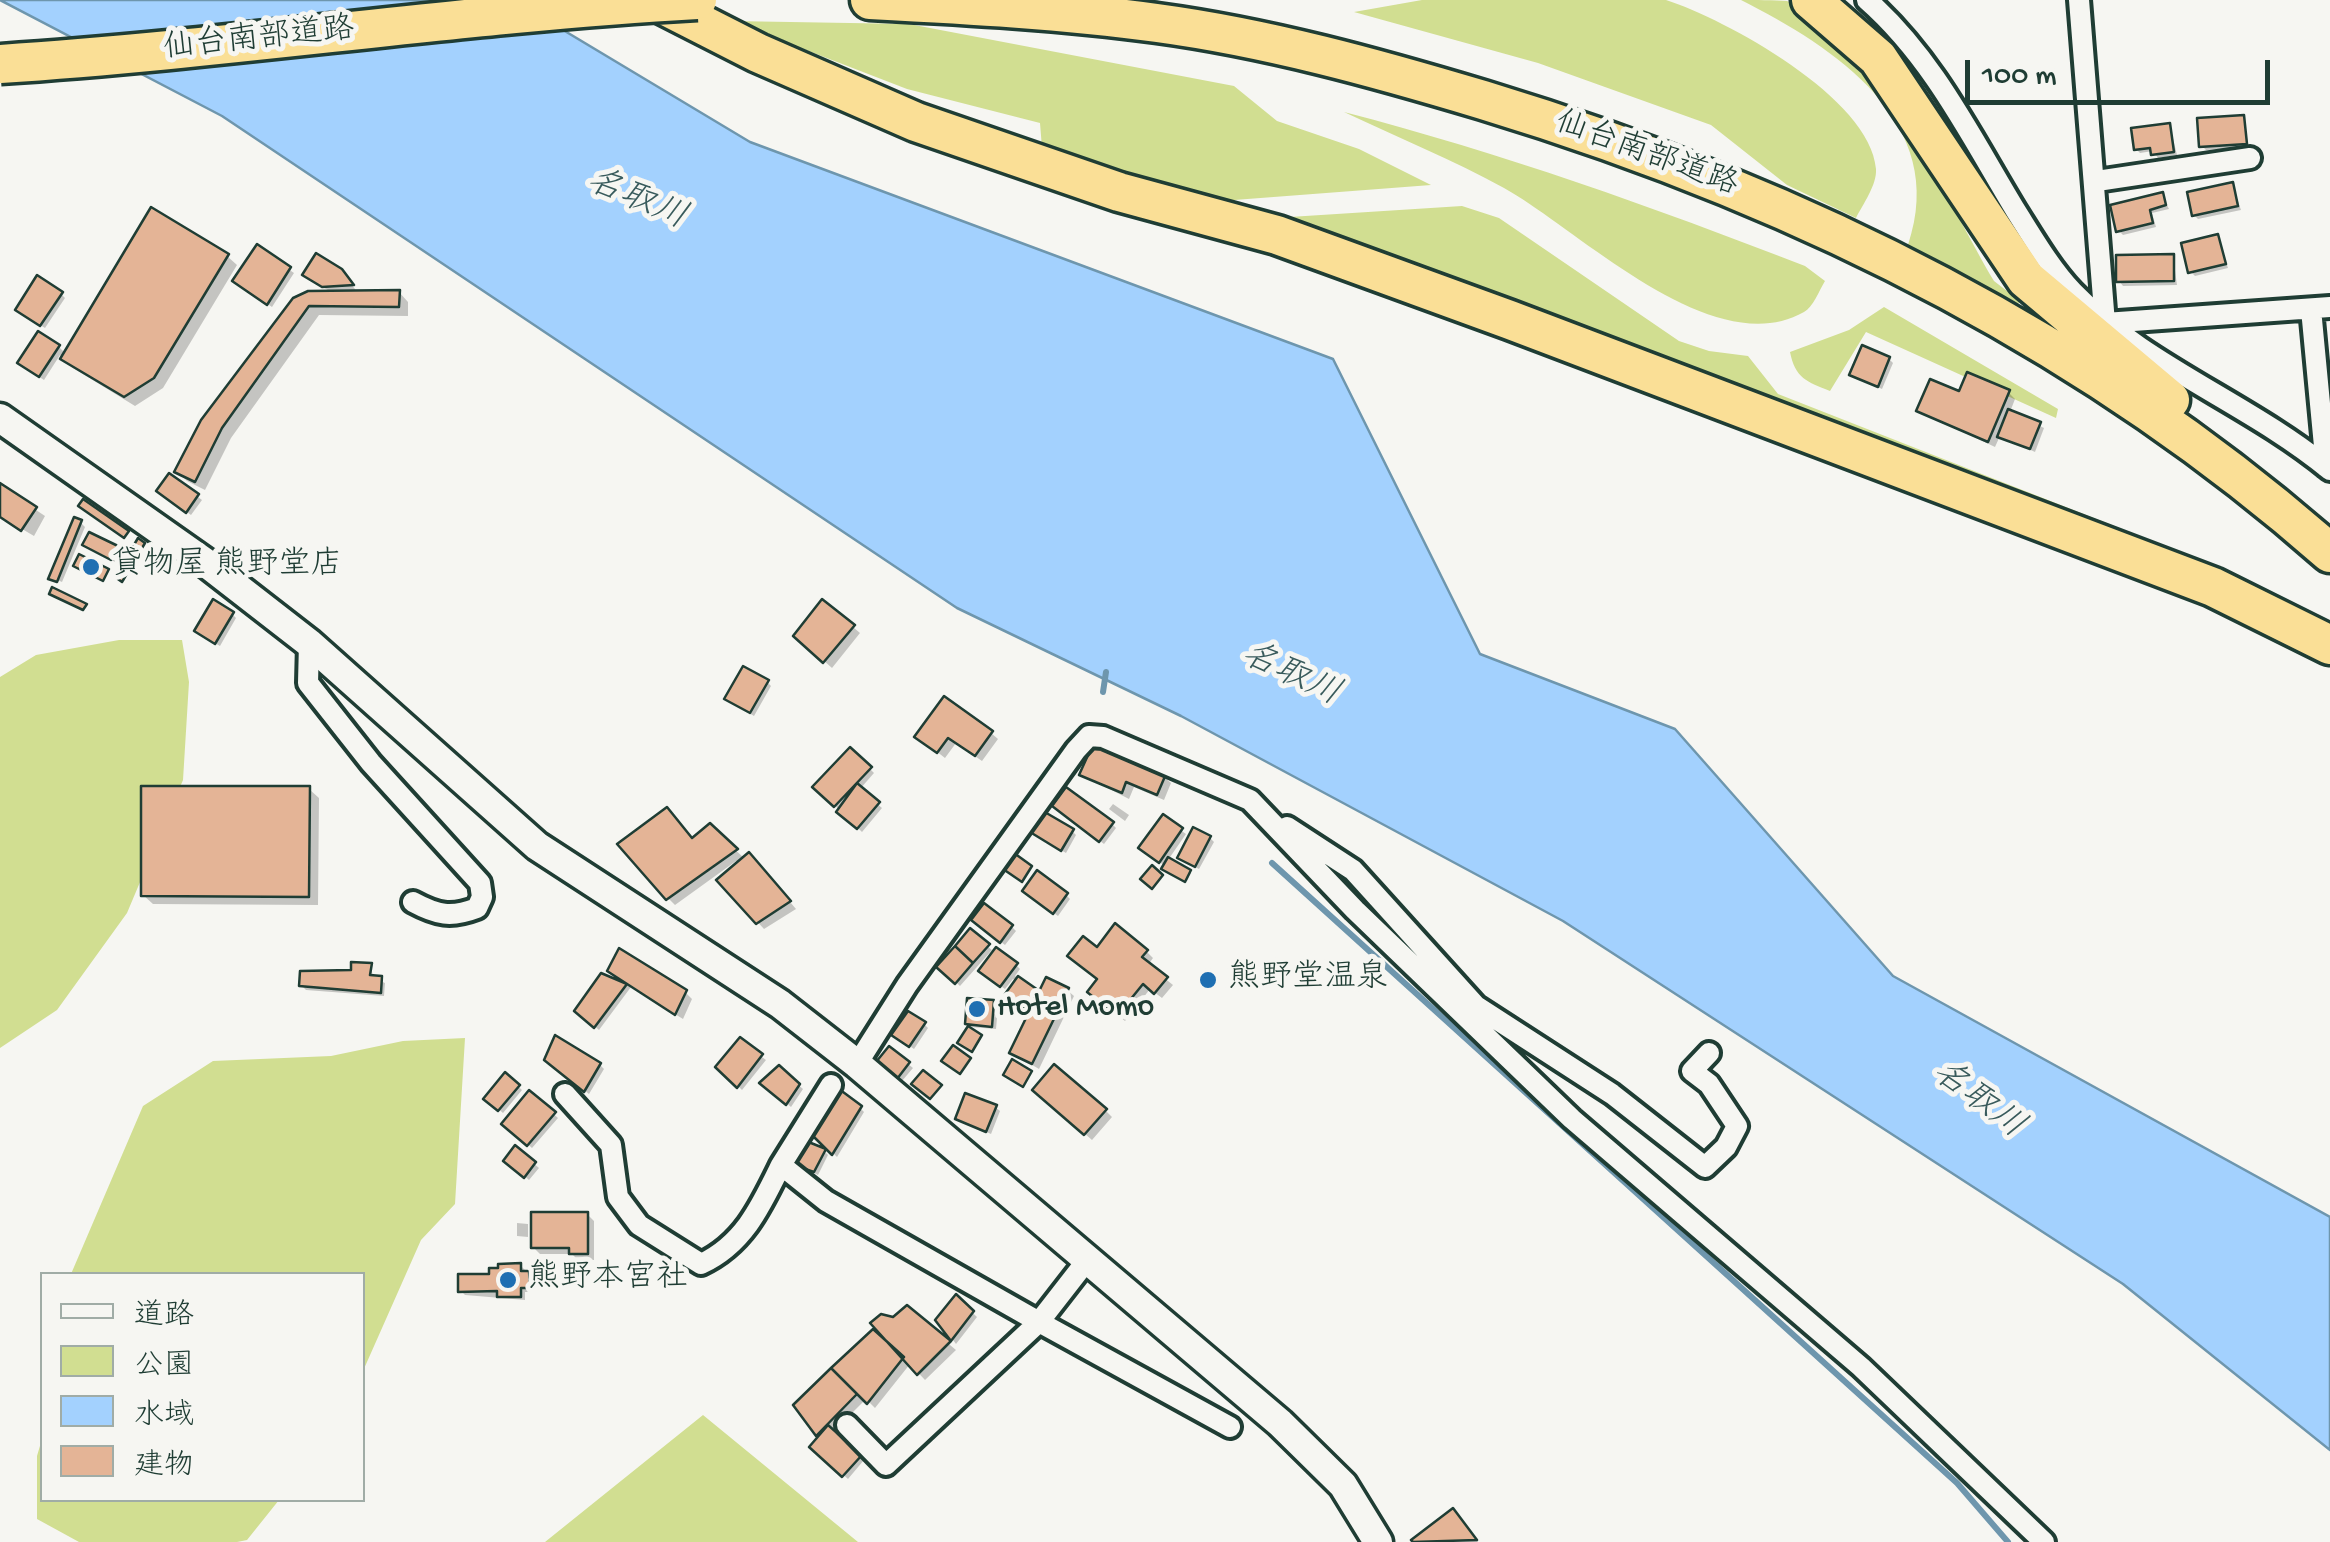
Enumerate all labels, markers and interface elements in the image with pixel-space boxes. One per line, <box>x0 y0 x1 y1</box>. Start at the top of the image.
street label: 仙台南部道路 <box>162 12 356 70</box>
scale bar <box>1970 40 2275 102</box>
text: 100 m <box>1982 60 2057 95</box>
street label: 仙台南部道路 <box>1549 105 1743 207</box>
water label: 名取川 <box>579 162 693 242</box>
place label: 貸物屋 熊野堂店 <box>111 548 343 586</box>
marker: 貸物屋 熊野堂店 <box>80 556 102 578</box>
water label: 名取川 <box>1234 636 1346 718</box>
place label: 熊野堂温泉 <box>1228 961 1388 999</box>
marker: 熊野堂温泉 <box>1197 969 1219 991</box>
place label: Hotel Momo <box>997 990 1154 1028</box>
marker: Hotel Momo <box>966 998 988 1020</box>
water label: 名取川 <box>1922 1054 2032 1150</box>
place label: 熊野本宮社 <box>528 1261 688 1299</box>
marker: 熊野本宮社 <box>497 1269 519 1291</box>
legend <box>40 1272 365 1502</box>
text: 道路 <box>134 1300 194 1335</box>
text: 公園 <box>134 1350 194 1385</box>
text: 水域 <box>134 1400 194 1435</box>
text: 建物 <box>134 1450 194 1485</box>

